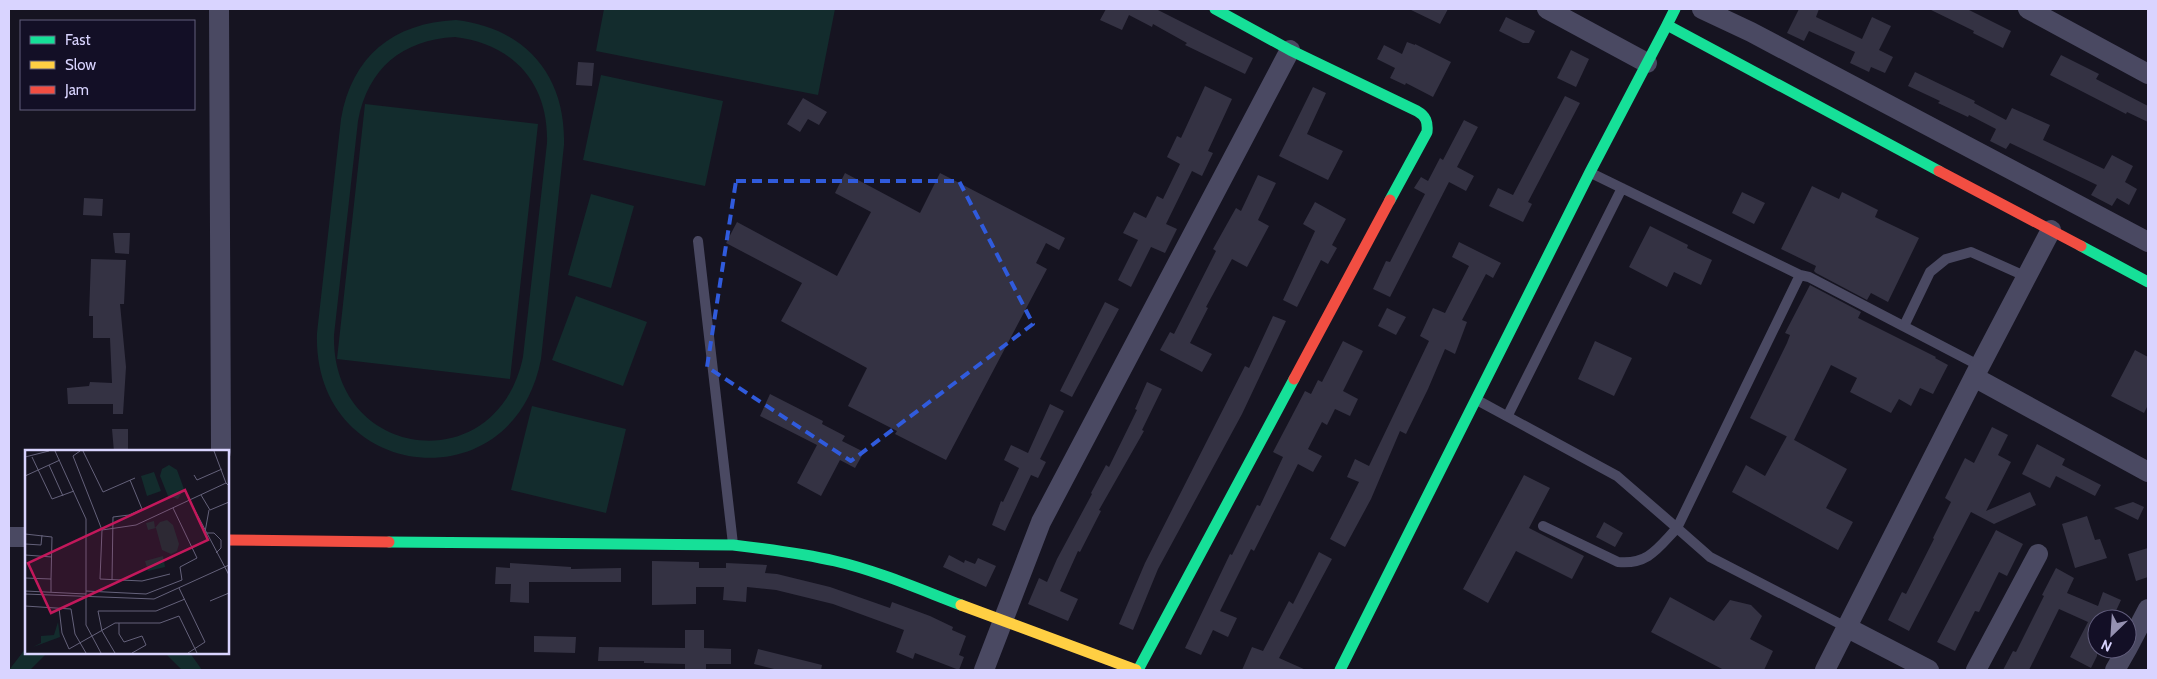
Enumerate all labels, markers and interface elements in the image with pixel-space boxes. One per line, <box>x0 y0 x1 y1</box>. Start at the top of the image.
legend <box>20 20 195 110</box>
text: Fast <box>65 31 90 49</box>
text: Slow <box>65 56 96 74</box>
text: Jam <box>64 81 89 99</box>
inset map <box>25 450 229 654</box>
north arrow <box>2087 609 2137 659</box>
text: N <box>2098 636 2115 656</box>

